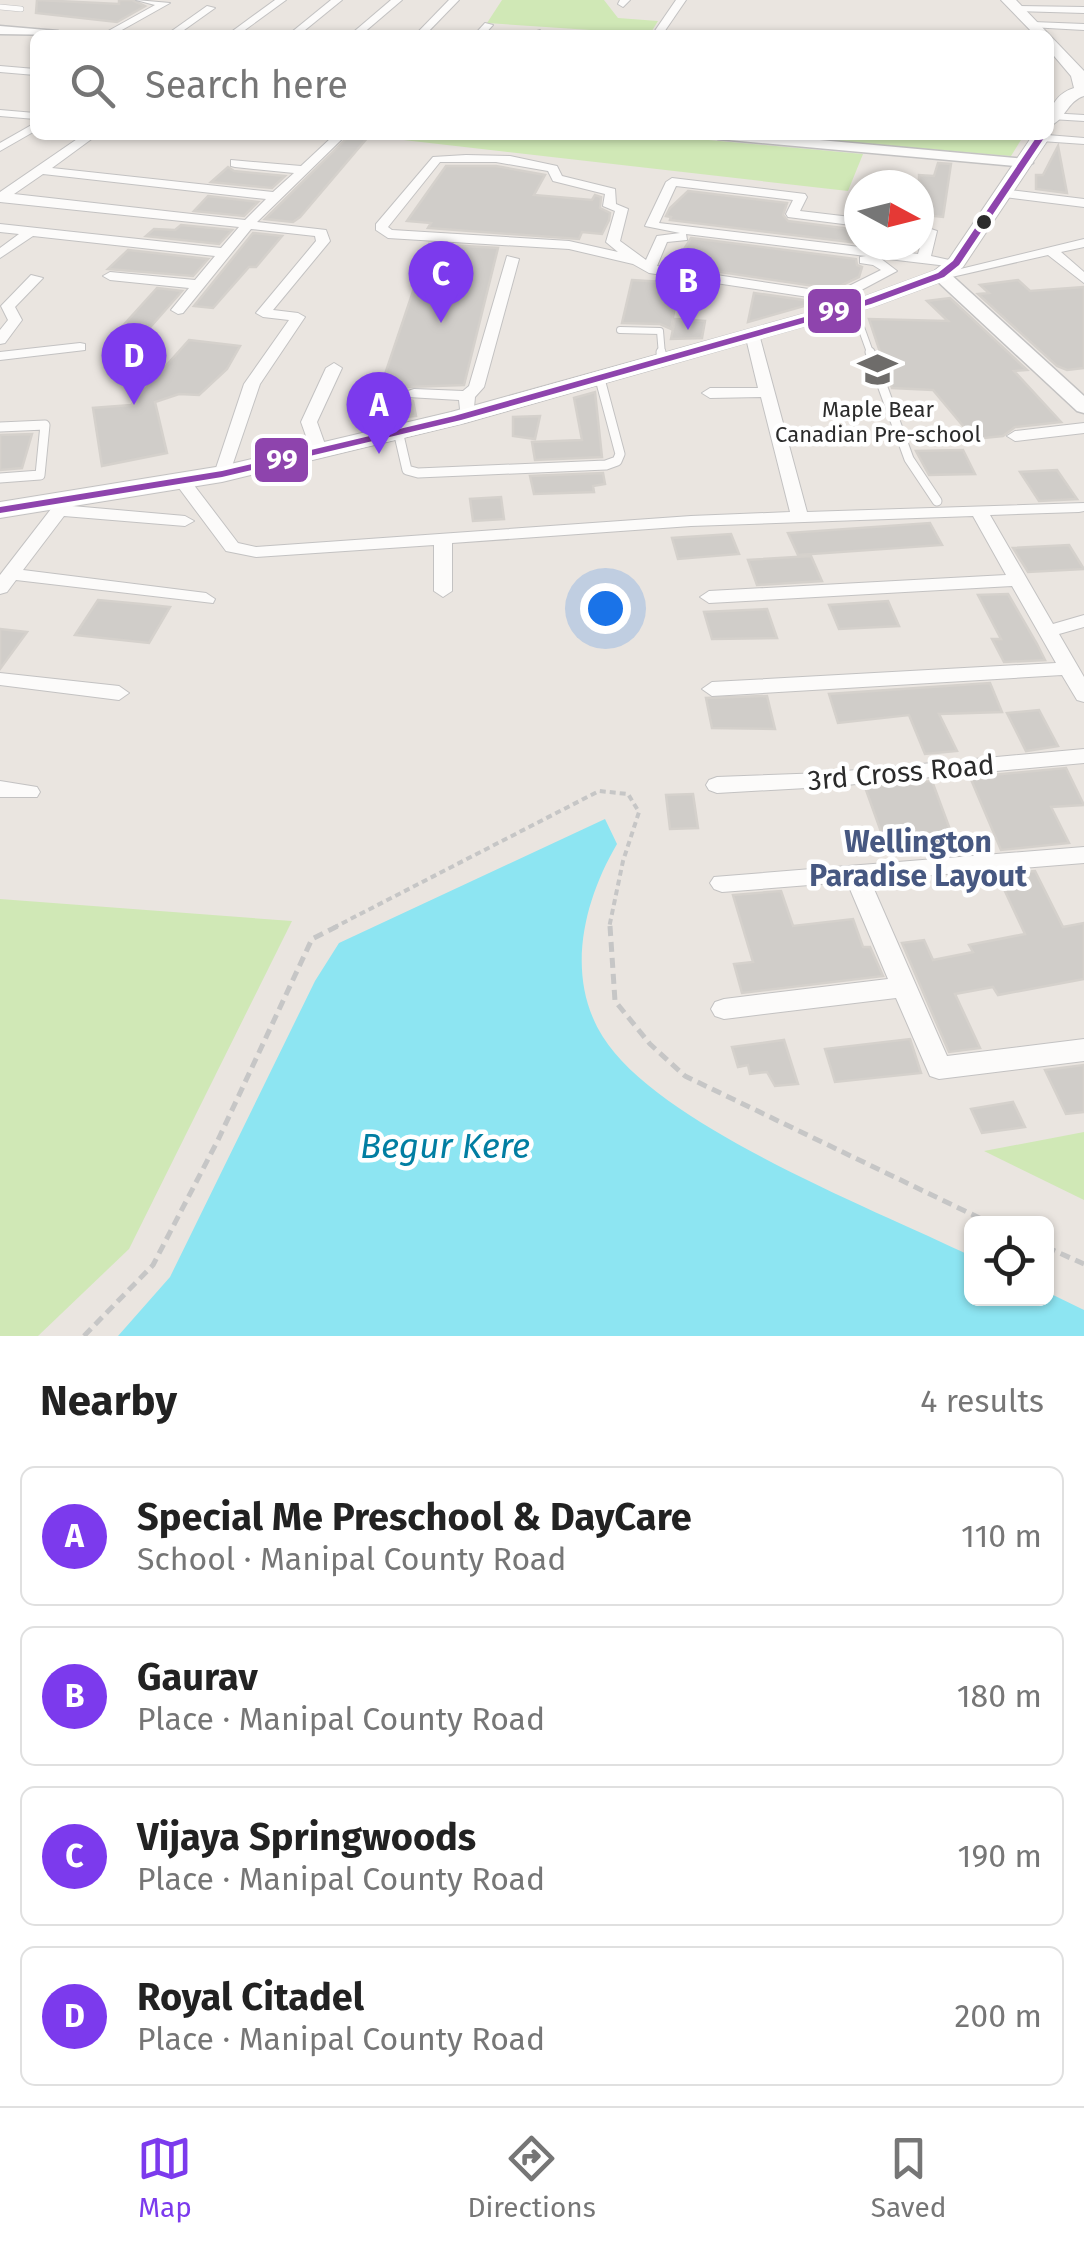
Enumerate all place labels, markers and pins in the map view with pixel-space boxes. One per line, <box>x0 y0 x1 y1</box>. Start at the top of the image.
unlabelled marker <box>974 212 994 232</box>
pin: C <box>408 240 474 323</box>
pin: B <box>656 248 720 330</box>
pin: D <box>102 322 166 405</box>
school or university icon: Maple Bear Canadian Pre-school <box>857 349 899 391</box>
pin: A <box>346 372 412 454</box>
place label: Maple Bear Canadian Pre-school <box>775 396 981 448</box>

